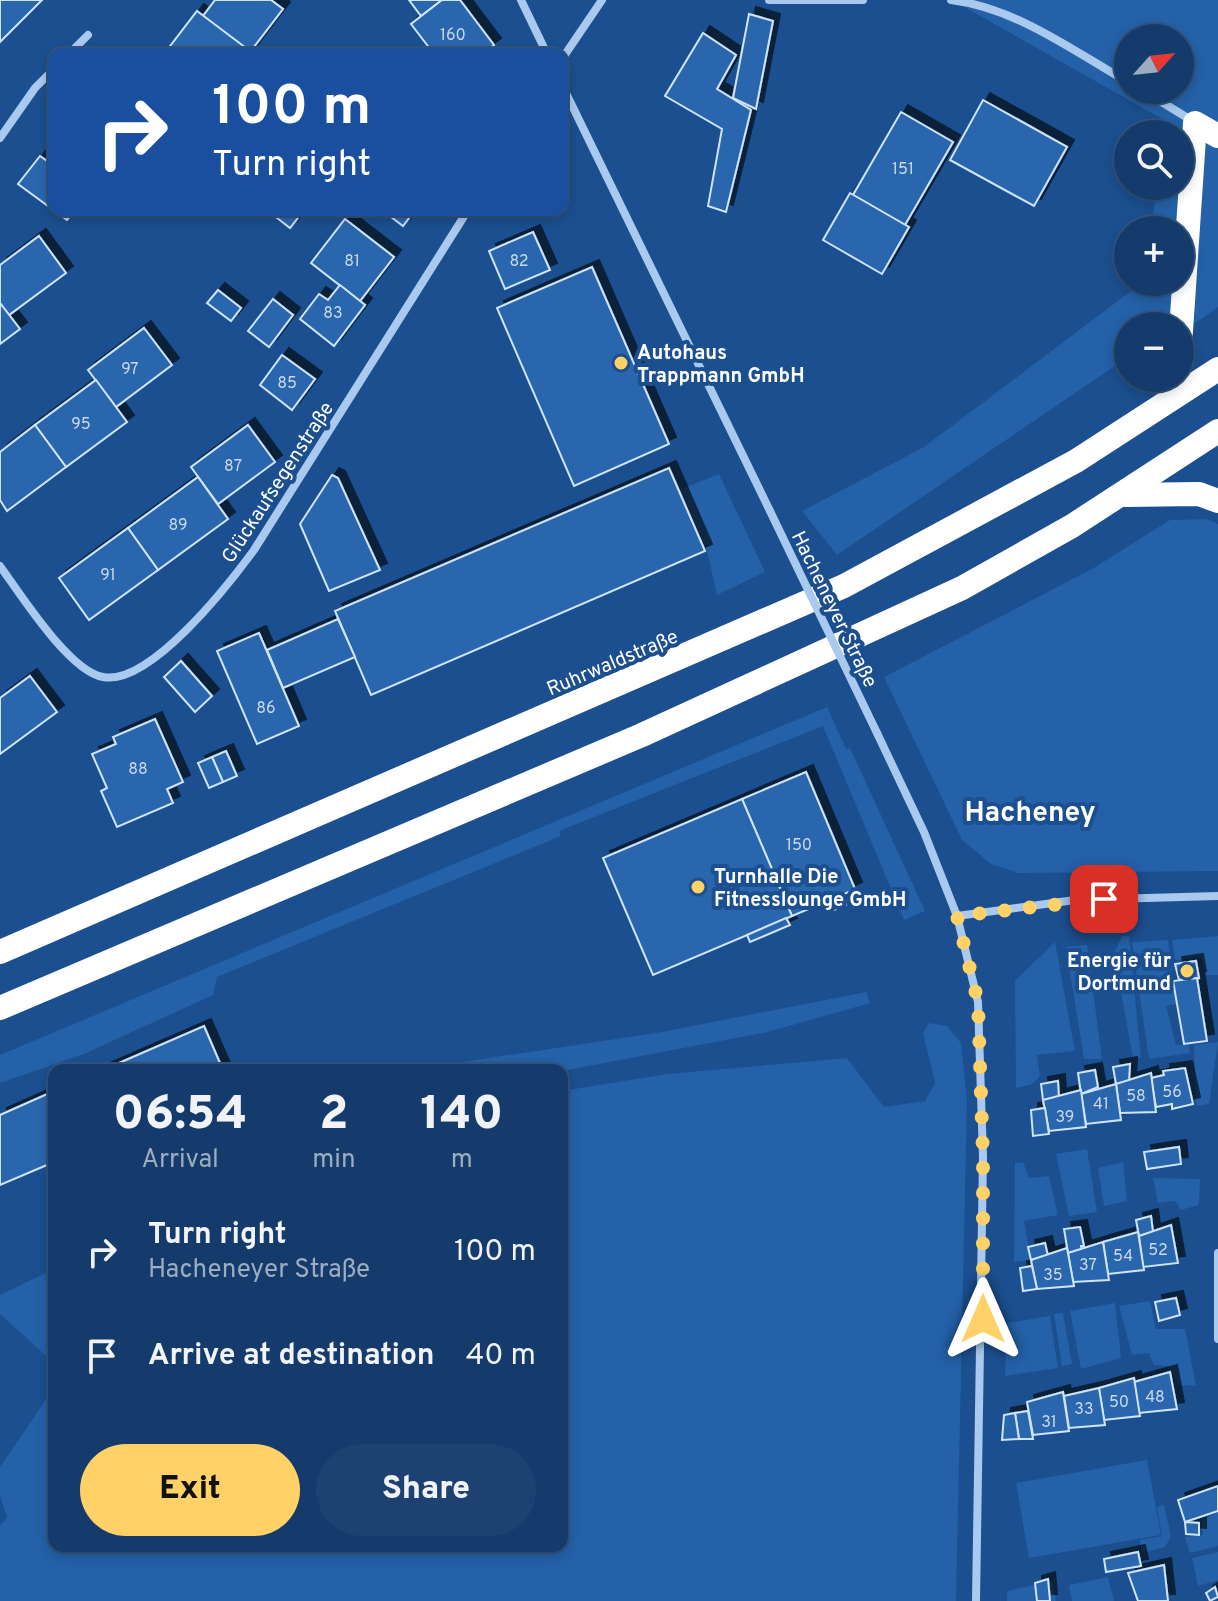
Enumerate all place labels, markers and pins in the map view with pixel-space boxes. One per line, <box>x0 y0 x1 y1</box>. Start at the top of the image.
place label: Autohaus Trappmann GmbH <box>637 341 805 390</box>
marker: Autohaus Trappmann GmbH <box>612 354 630 372</box>
place label: Turnhalle Die Fitnesslounge GmbH <box>714 865 906 914</box>
pin <box>1070 865 1138 933</box>
marker: Turnhalle Die Fitnesslounge GmbH <box>689 878 707 896</box>
place label: Energie für Dortmund <box>1067 949 1172 998</box>
marker: Energie für Dortmund <box>1178 962 1196 980</box>

